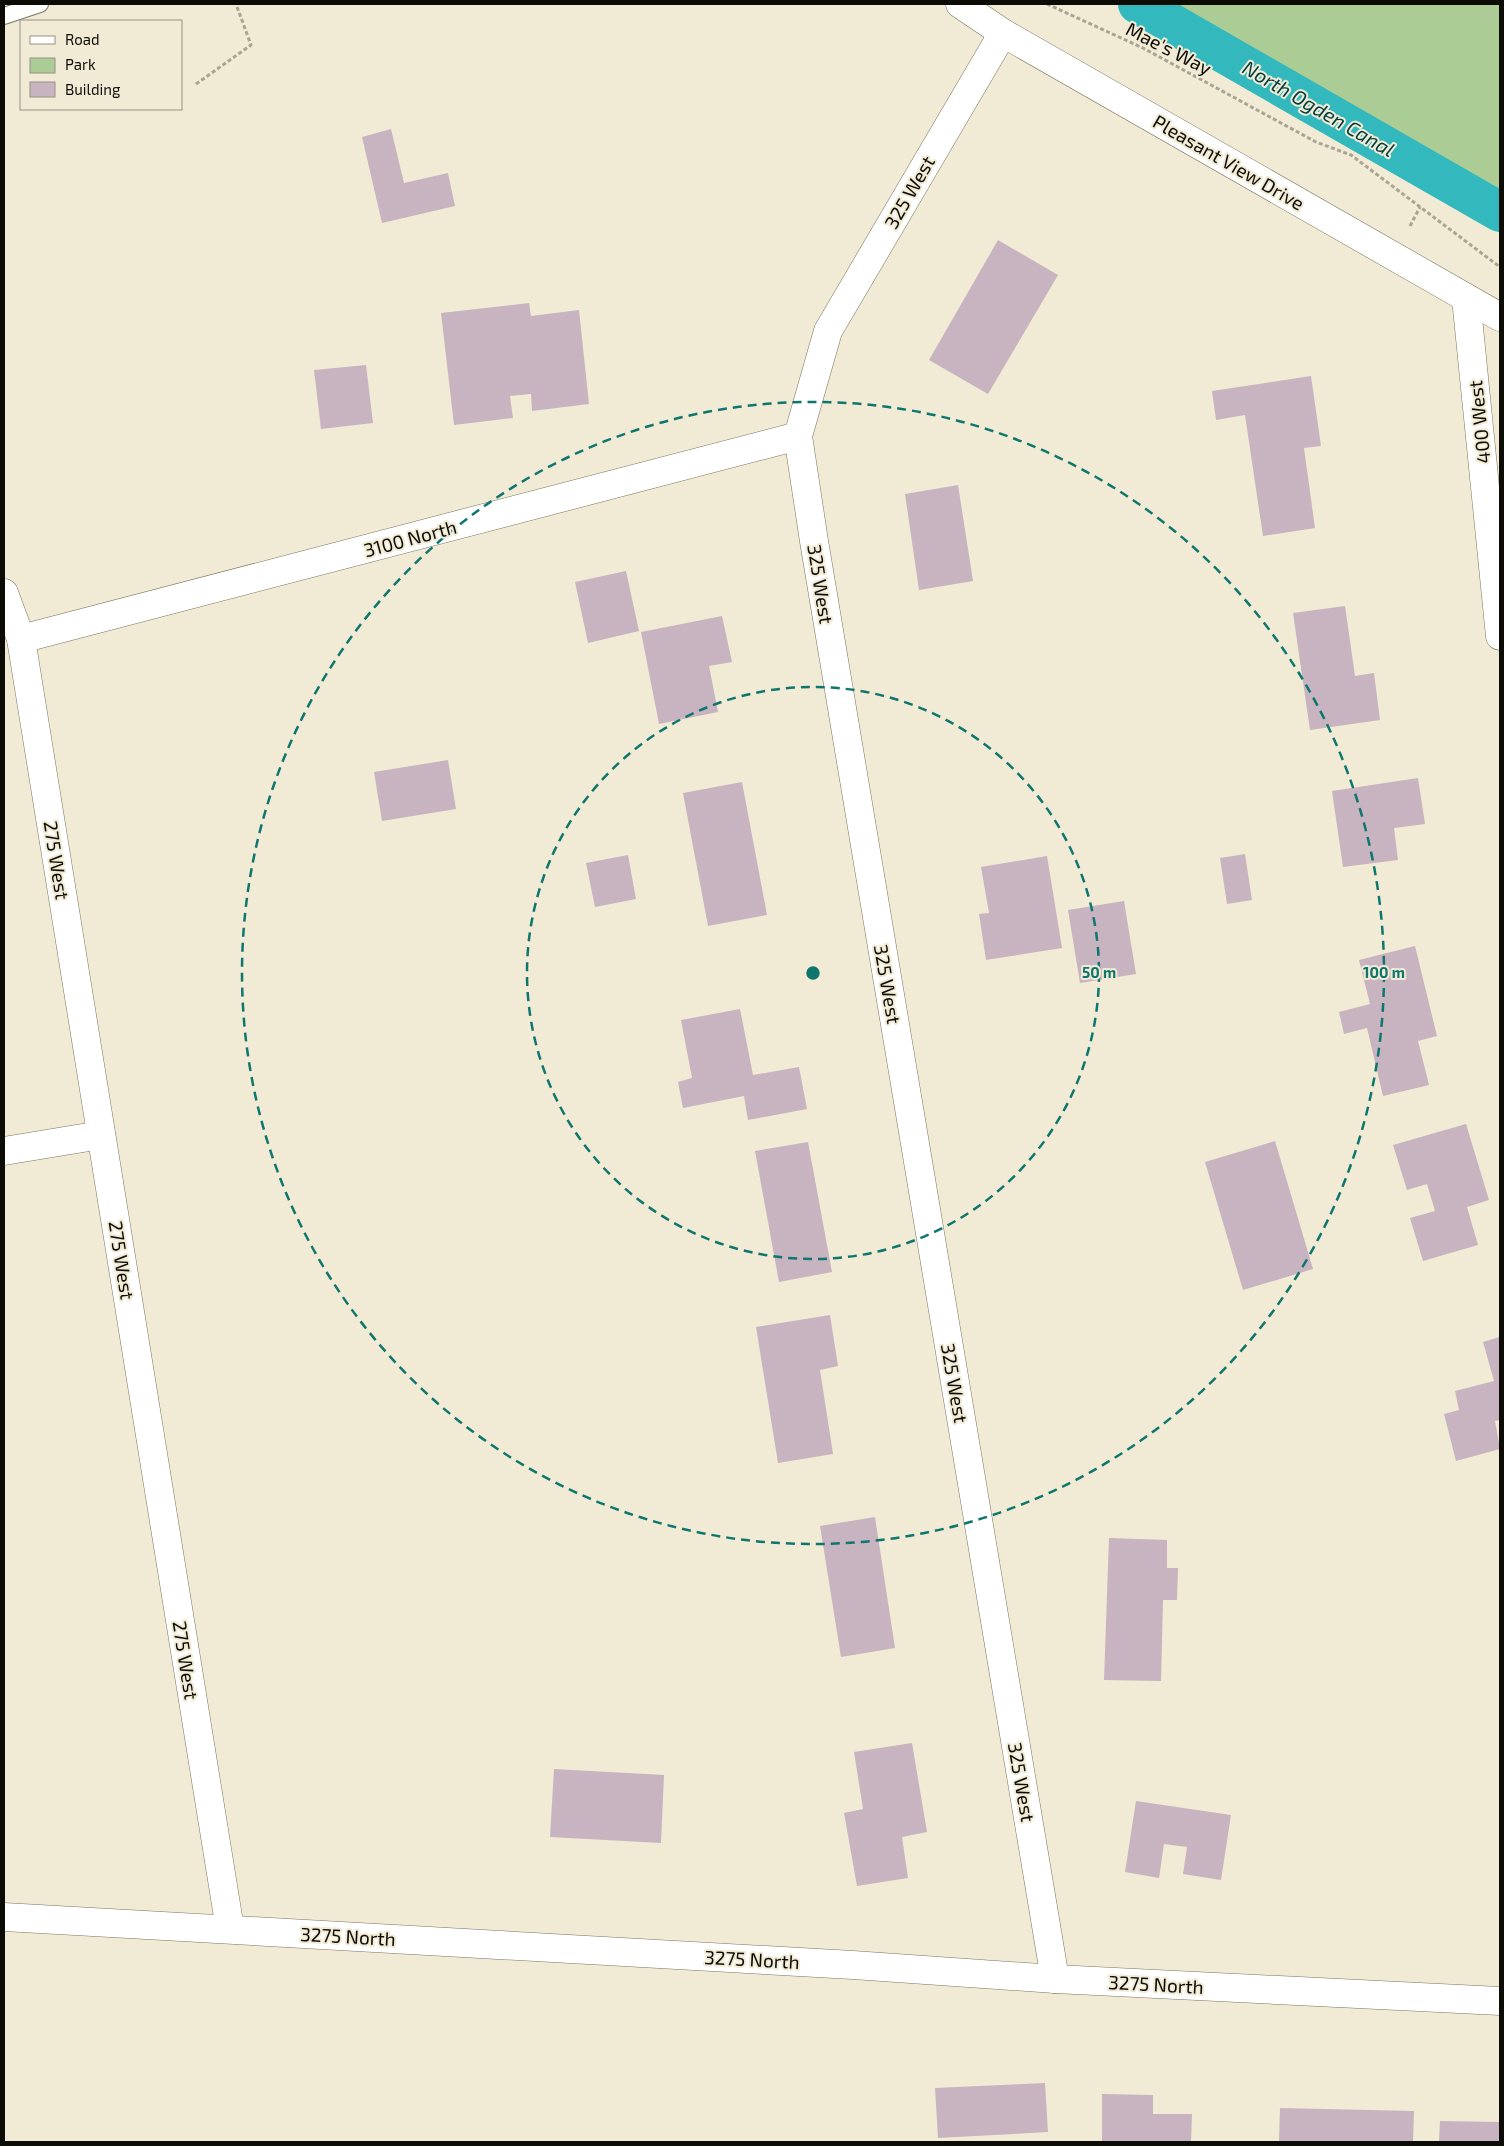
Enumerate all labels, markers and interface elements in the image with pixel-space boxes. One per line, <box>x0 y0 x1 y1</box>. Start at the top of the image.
street label: Mae's Way <box>1122 17 1216 79</box>
legend <box>20 20 182 110</box>
text: Road <box>65 30 100 48</box>
text: Park <box>65 55 96 73</box>
water label: North Ogden Canal <box>1239 55 1399 161</box>
text: Building <box>65 80 121 98</box>
street label: Pleasant View Drive <box>1149 109 1309 215</box>
street label: 325 West <box>879 152 939 232</box>
street label: 400 West <box>1463 379 1495 465</box>
street label: 3100 North <box>361 515 459 561</box>
street label: 325 West <box>803 543 839 625</box>
street label: 275 West <box>39 819 75 901</box>
street label: 325 West <box>870 943 906 1025</box>
text: 50 m <box>1082 963 1116 981</box>
text: 100 m <box>1363 963 1405 981</box>
centre of rings <box>804 964 822 982</box>
street label: 275 West <box>104 1219 140 1301</box>
street label: 325 West <box>937 1342 973 1424</box>
street label: 275 West <box>168 1619 204 1701</box>
street label: 325 West <box>1004 1741 1040 1823</box>
street label: 3275 North <box>300 1922 396 1950</box>
street label: 3275 North <box>704 1945 800 1973</box>
street label: 3275 North <box>1108 1970 1204 1998</box>

